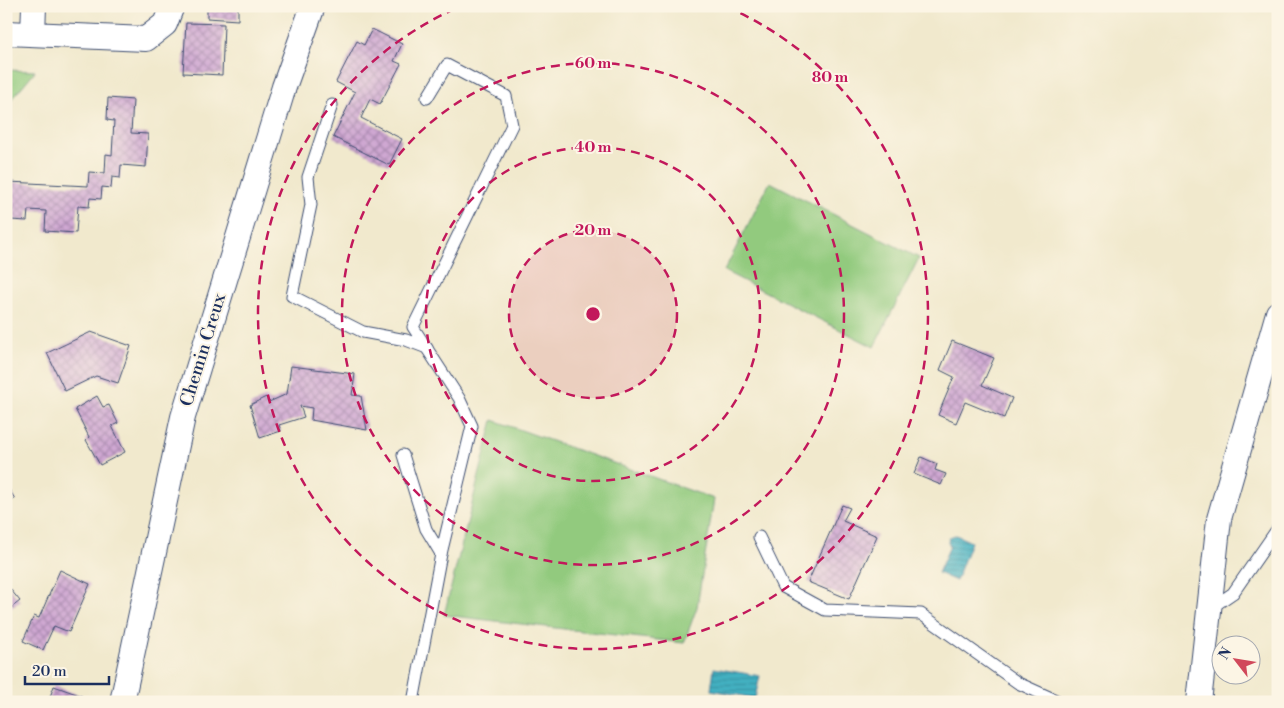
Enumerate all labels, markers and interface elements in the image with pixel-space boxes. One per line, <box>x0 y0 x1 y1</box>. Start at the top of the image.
text: 60 m <box>575 54 612 73</box>
text: 80 m <box>812 68 849 87</box>
text: 40 m <box>574 138 612 157</box>
text: 20 m <box>575 221 612 240</box>
street label: Chemin Creux <box>175 290 231 409</box>
centre of rings <box>584 305 602 323</box>
north arrow <box>1212 636 1262 686</box>
text: N <box>1215 644 1236 663</box>
scale bar <box>25 653 109 685</box>
text: 20 m <box>32 662 67 681</box>

